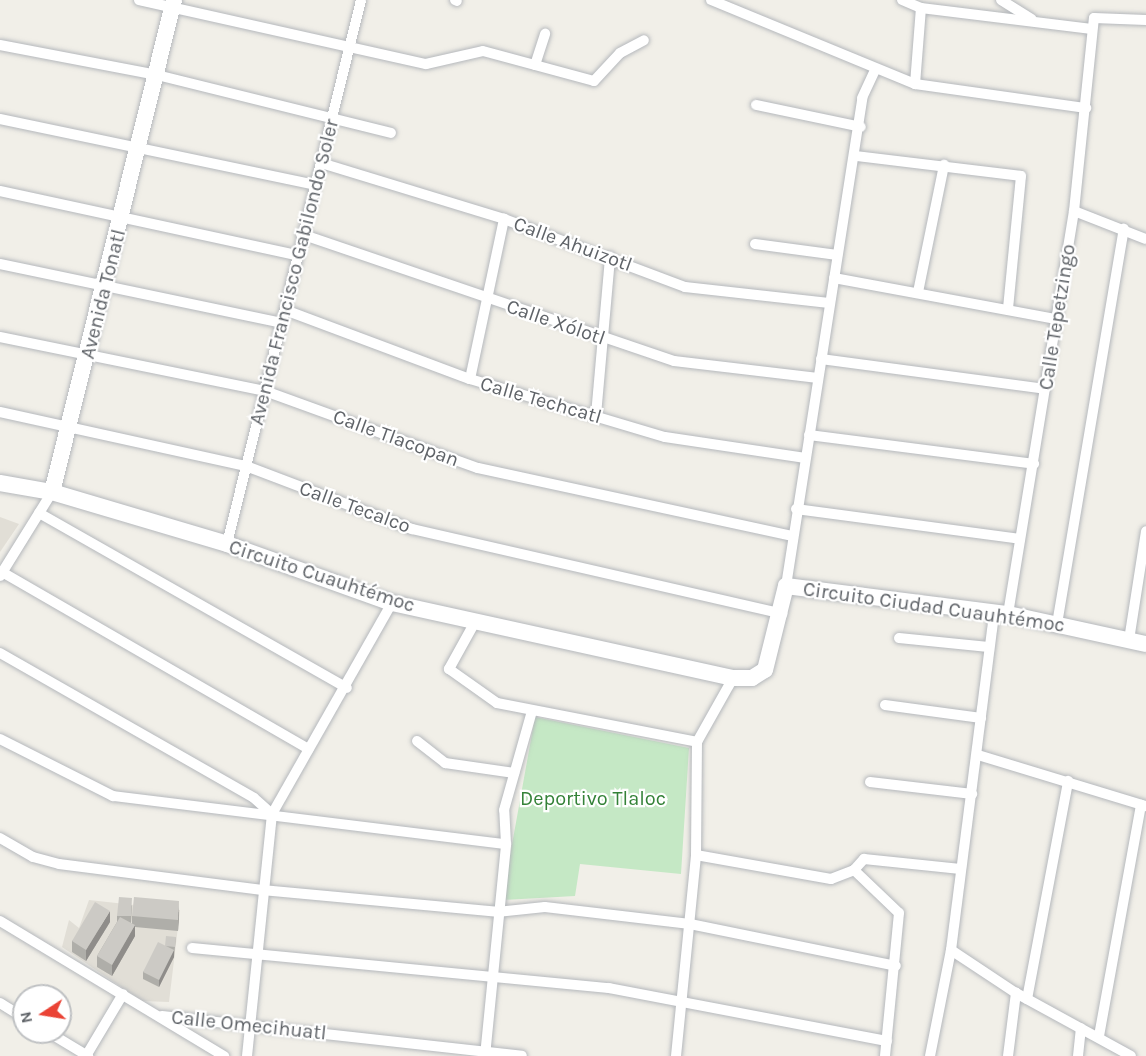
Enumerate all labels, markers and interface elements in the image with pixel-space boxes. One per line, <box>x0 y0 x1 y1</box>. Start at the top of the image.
street label: Avenida Francisco Gabilondo Soler <box>244 116 344 428</box>
street label: Calle Ahuizotl <box>510 211 636 277</box>
street label: Avenida Tonatl <box>75 227 131 361</box>
street label: Calle Tepetzingo <box>1034 242 1080 392</box>
street label: Calle Xólotl <box>503 294 609 350</box>
street label: Calle Techcatl <box>478 371 604 429</box>
street label: Calle Tlacopan <box>330 404 462 472</box>
street label: Calle Tecalco <box>296 476 414 538</box>
street label: Circuito Cuauhtémoc <box>226 535 418 617</box>
street label: Circuito Ciudad Cuauhtémoc <box>802 577 1066 637</box>
park label: Deportivo Tlaloc <box>520 786 666 810</box>
north arrow <box>12 984 72 1044</box>
street label: Calle Omecihuatl <box>170 1005 328 1045</box>
text: N <box>15 1010 36 1025</box>

